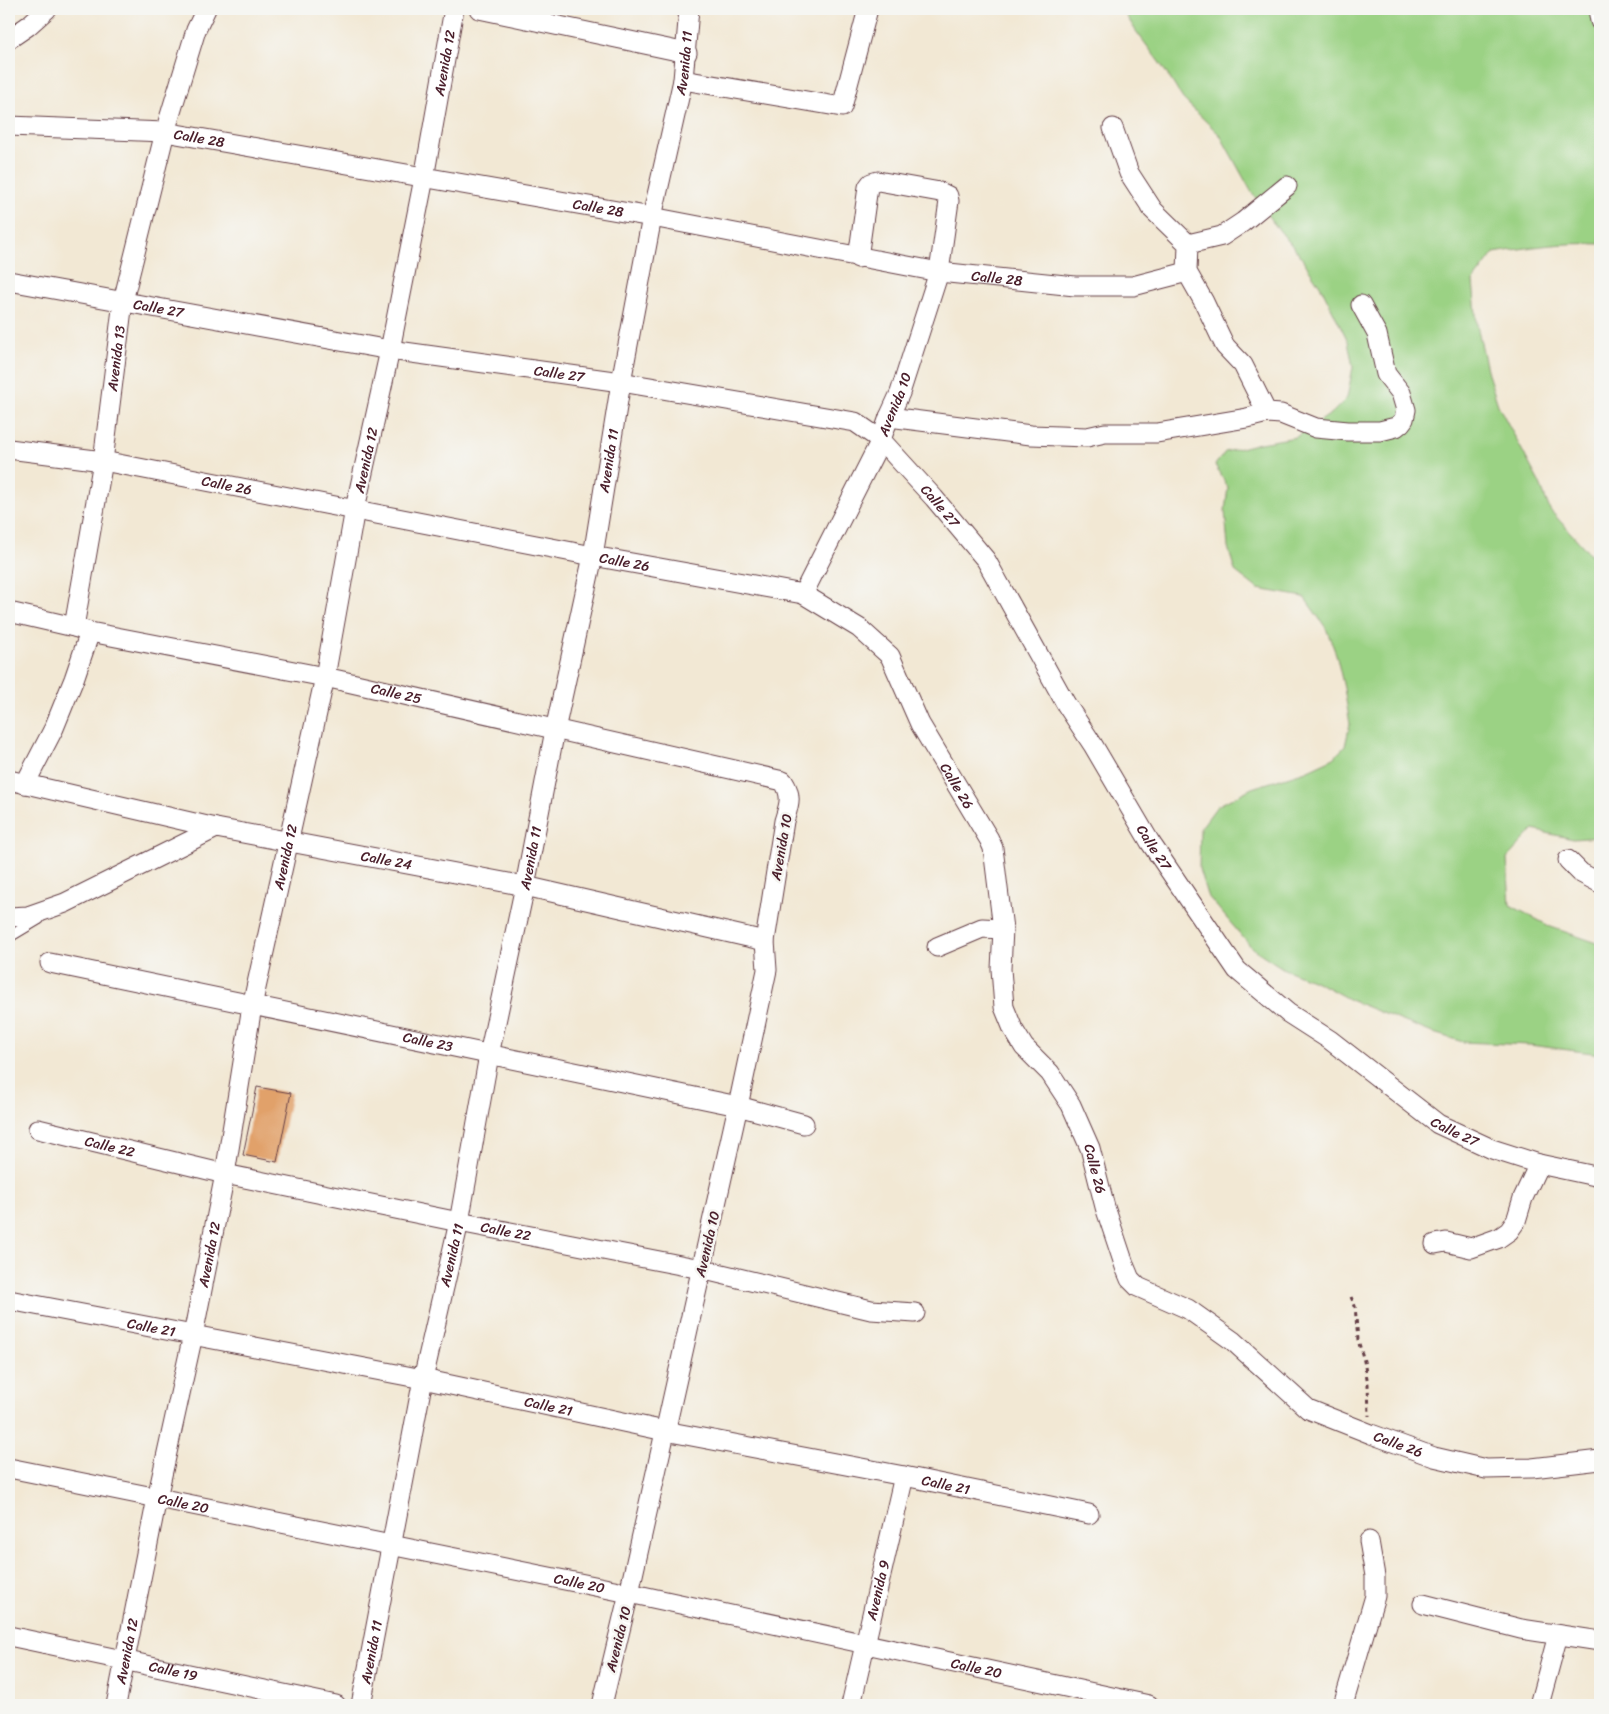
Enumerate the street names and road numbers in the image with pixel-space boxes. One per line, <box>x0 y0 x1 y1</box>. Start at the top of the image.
street label: Avenida 12 <box>427 28 463 99</box>
street label: Avenida 11 <box>668 30 700 99</box>
street label: Calle 28 <box>172 122 227 155</box>
street label: Calle 28 <box>571 191 626 225</box>
street label: Calle 28 <box>970 263 1024 294</box>
street label: Calle 27 <box>131 292 187 326</box>
street label: Avenida 13 <box>100 324 133 394</box>
street label: Calle 27 <box>532 358 587 390</box>
street label: Avenida 10 <box>871 369 919 441</box>
street label: Avenida 12 <box>347 425 386 496</box>
street label: Avenida 11 <box>591 427 626 495</box>
street label: Calle 26 <box>200 468 254 503</box>
street label: Calle 27 <box>914 479 967 534</box>
street label: Calle 26 <box>597 545 652 579</box>
street label: Calle 25 <box>369 676 425 712</box>
street label: Calle 26 <box>933 758 980 814</box>
street label: Avenida 10 <box>763 812 800 883</box>
street label: Calle 27 <box>1129 820 1179 877</box>
street label: Avenida 12 <box>266 822 305 893</box>
street label: Avenida 11 <box>512 824 549 893</box>
street label: Calle 24 <box>359 843 414 878</box>
street label: Calle 23 <box>401 1025 455 1059</box>
street label: Calle 27 <box>1425 1110 1484 1155</box>
street label: Calle 22 <box>82 1129 137 1165</box>
street label: Calle 26 <box>1076 1141 1113 1197</box>
street label: Avenida 10 <box>688 1208 727 1281</box>
street label: Calle 22 <box>479 1214 533 1249</box>
street label: Avenida 12 <box>191 1220 228 1291</box>
street label: Avenida 11 <box>432 1221 471 1290</box>
street label: Calle 21 <box>125 1311 178 1345</box>
street label: Calle 21 <box>522 1389 575 1424</box>
street label: Calle 26 <box>1370 1424 1426 1465</box>
street label: Calle 21 <box>919 1468 972 1502</box>
street label: Calle 20 <box>156 1486 211 1521</box>
street label: Avenida 9 <box>859 1557 897 1624</box>
street label: Calle 20 <box>552 1566 607 1601</box>
street label: Avenida 10 <box>598 1603 639 1676</box>
street label: Avenida 12 <box>108 1616 146 1687</box>
street label: Avenida 11 <box>353 1618 390 1687</box>
street label: Calle 20 <box>949 1651 1004 1686</box>
street label: Calle 19 <box>147 1654 200 1689</box>

